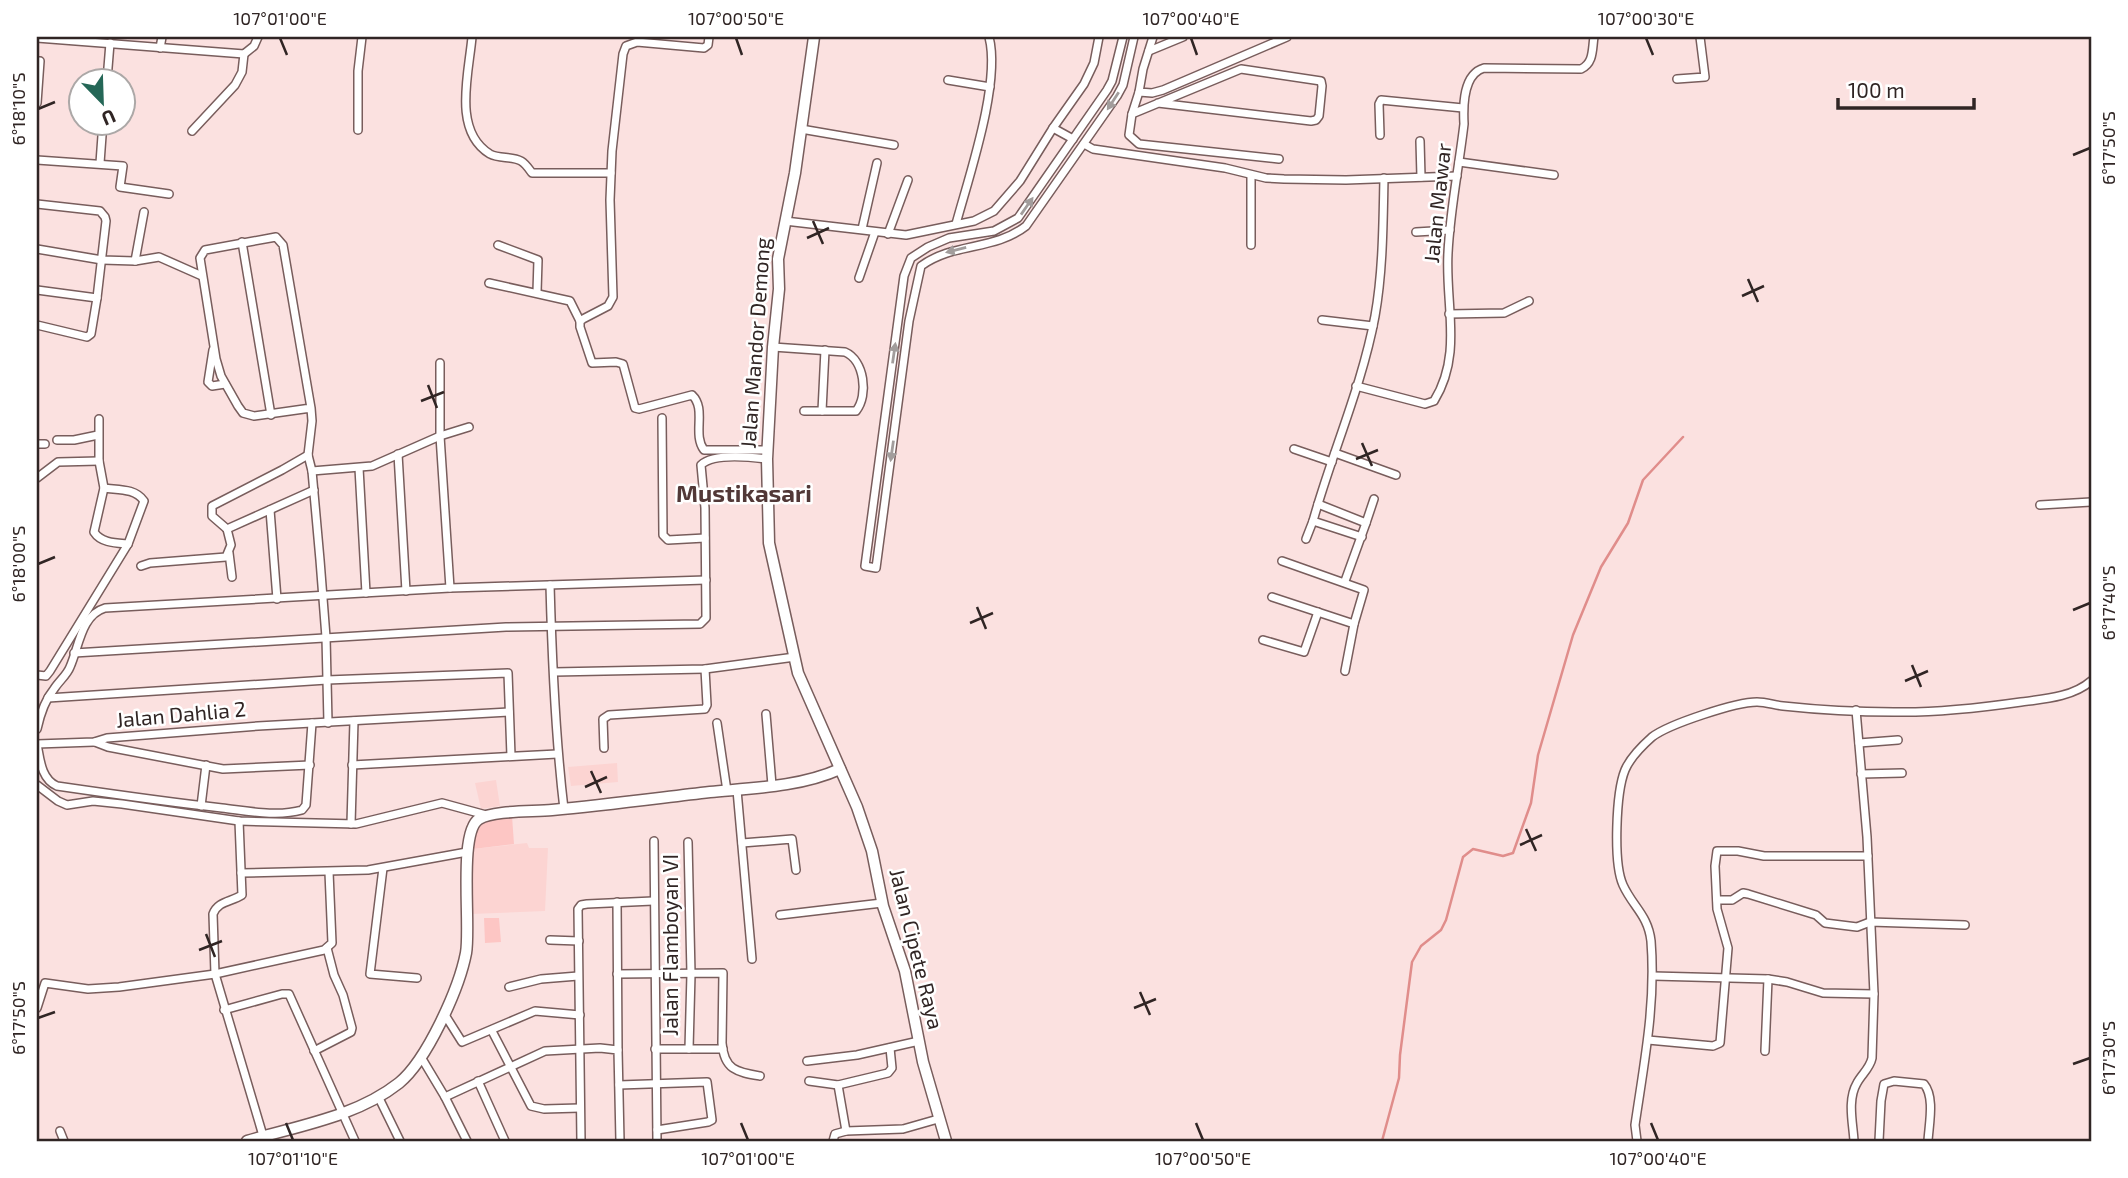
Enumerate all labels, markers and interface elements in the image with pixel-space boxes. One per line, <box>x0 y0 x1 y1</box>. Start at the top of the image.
text: 107°01'00"E <box>233 7 327 29</box>
text: 107°00'50"E <box>688 7 784 29</box>
text: 107°00'40"E <box>1142 7 1240 29</box>
text: 107°00'30"E <box>1598 7 1694 29</box>
north arrow <box>66 66 136 136</box>
scale bar <box>1838 66 1974 110</box>
text: 6°18'10"S <box>7 72 29 146</box>
text: 100 m <box>1848 77 1905 102</box>
one-way arrow <box>1106 92 1120 110</box>
text: U <box>98 105 119 131</box>
text: 6°17'50"S <box>2097 111 2119 185</box>
street label: Jalan Mawar <box>1418 141 1455 264</box>
one-way arrow <box>1020 197 1034 215</box>
street label: Jalan Mandor Demong <box>735 236 774 449</box>
one-way arrow <box>945 244 967 255</box>
one-way arrow <box>889 342 900 364</box>
one-way arrow <box>887 441 898 463</box>
district label: Mustikasari <box>676 478 812 507</box>
text: 6°18'00"S <box>7 526 29 602</box>
text: 6°17'40"S <box>2097 566 2119 641</box>
street label: Jalan Dahlia 2 <box>115 695 247 732</box>
street label: Jalan Flamboyan VI <box>657 854 682 1036</box>
street label: Jalan Cipete Raya <box>885 866 950 1032</box>
text: 6°17'50"S <box>7 981 29 1055</box>
text: 6°17'30"S <box>2097 1021 2119 1095</box>
text: 107°01'10"E <box>248 1147 338 1169</box>
text: 107°01'00"E <box>701 1147 795 1169</box>
text: 107°00'50"E <box>1155 1147 1251 1169</box>
text: 107°00'40"E <box>1609 1147 1707 1169</box>

